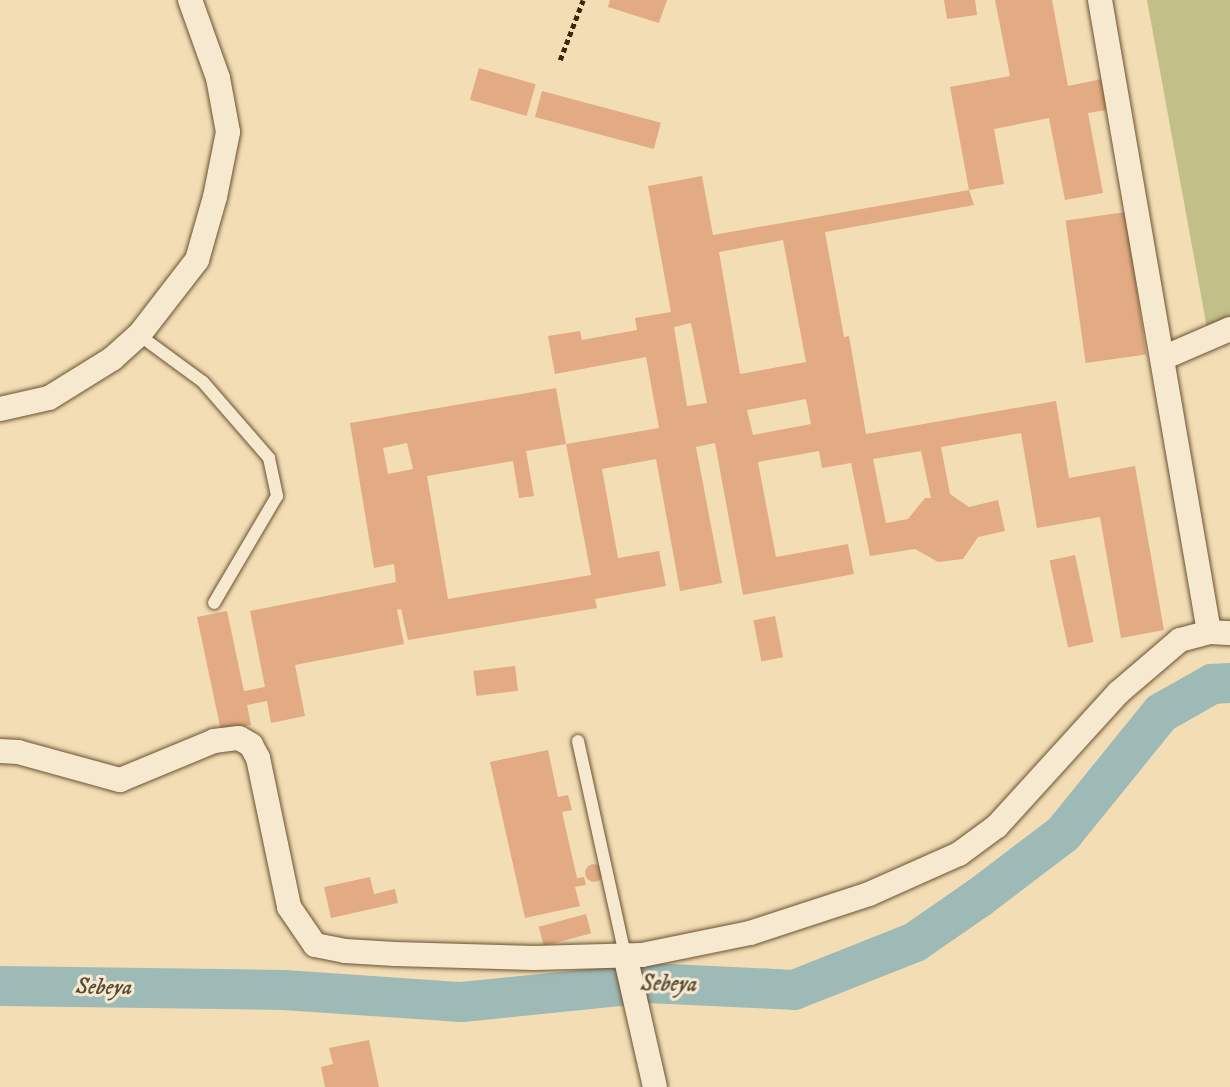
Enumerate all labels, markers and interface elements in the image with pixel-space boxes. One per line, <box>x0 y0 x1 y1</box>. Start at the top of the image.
water label: Sebeya <box>640 971 698 999</box>
water label: Sebeya <box>75 974 133 1002</box>

